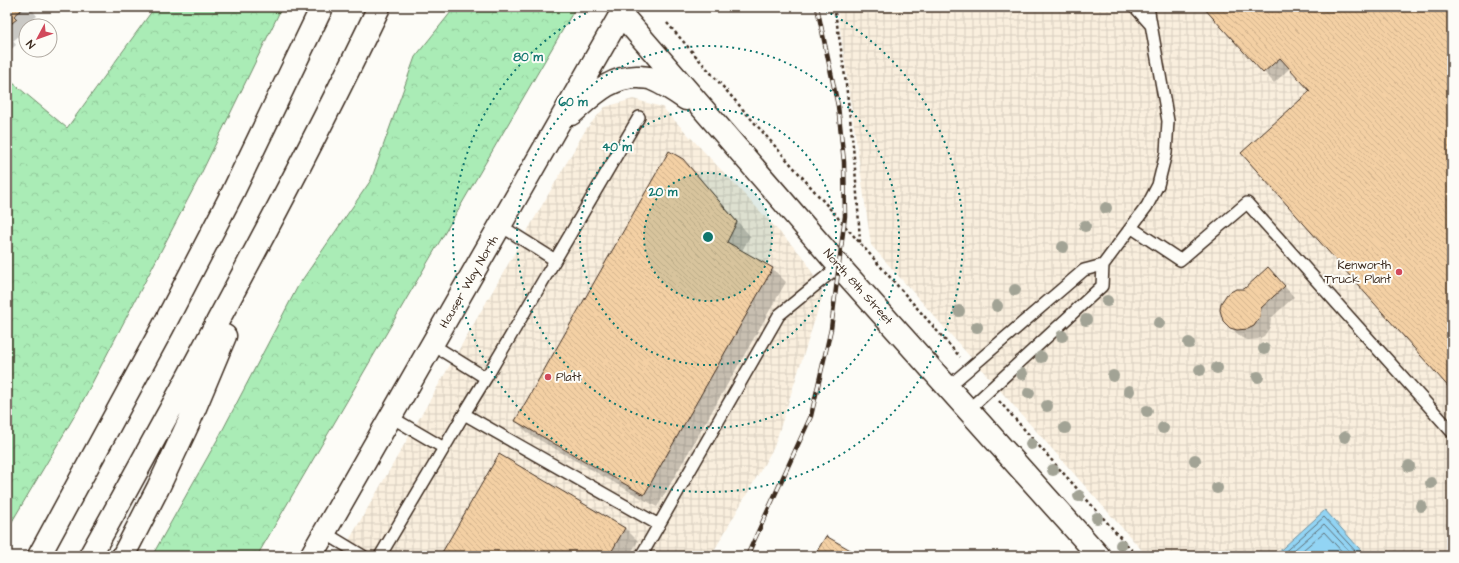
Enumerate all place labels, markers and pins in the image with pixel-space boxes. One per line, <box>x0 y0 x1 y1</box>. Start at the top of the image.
centre of rings <box>701 230 715 244</box>
place label: Kenworth Truck Plant <box>1325 257 1391 288</box>
marker: Kenworth Truck Plant <box>1394 267 1404 277</box>
place label: Platt <box>556 369 581 386</box>
marker: Platt <box>543 372 553 382</box>

